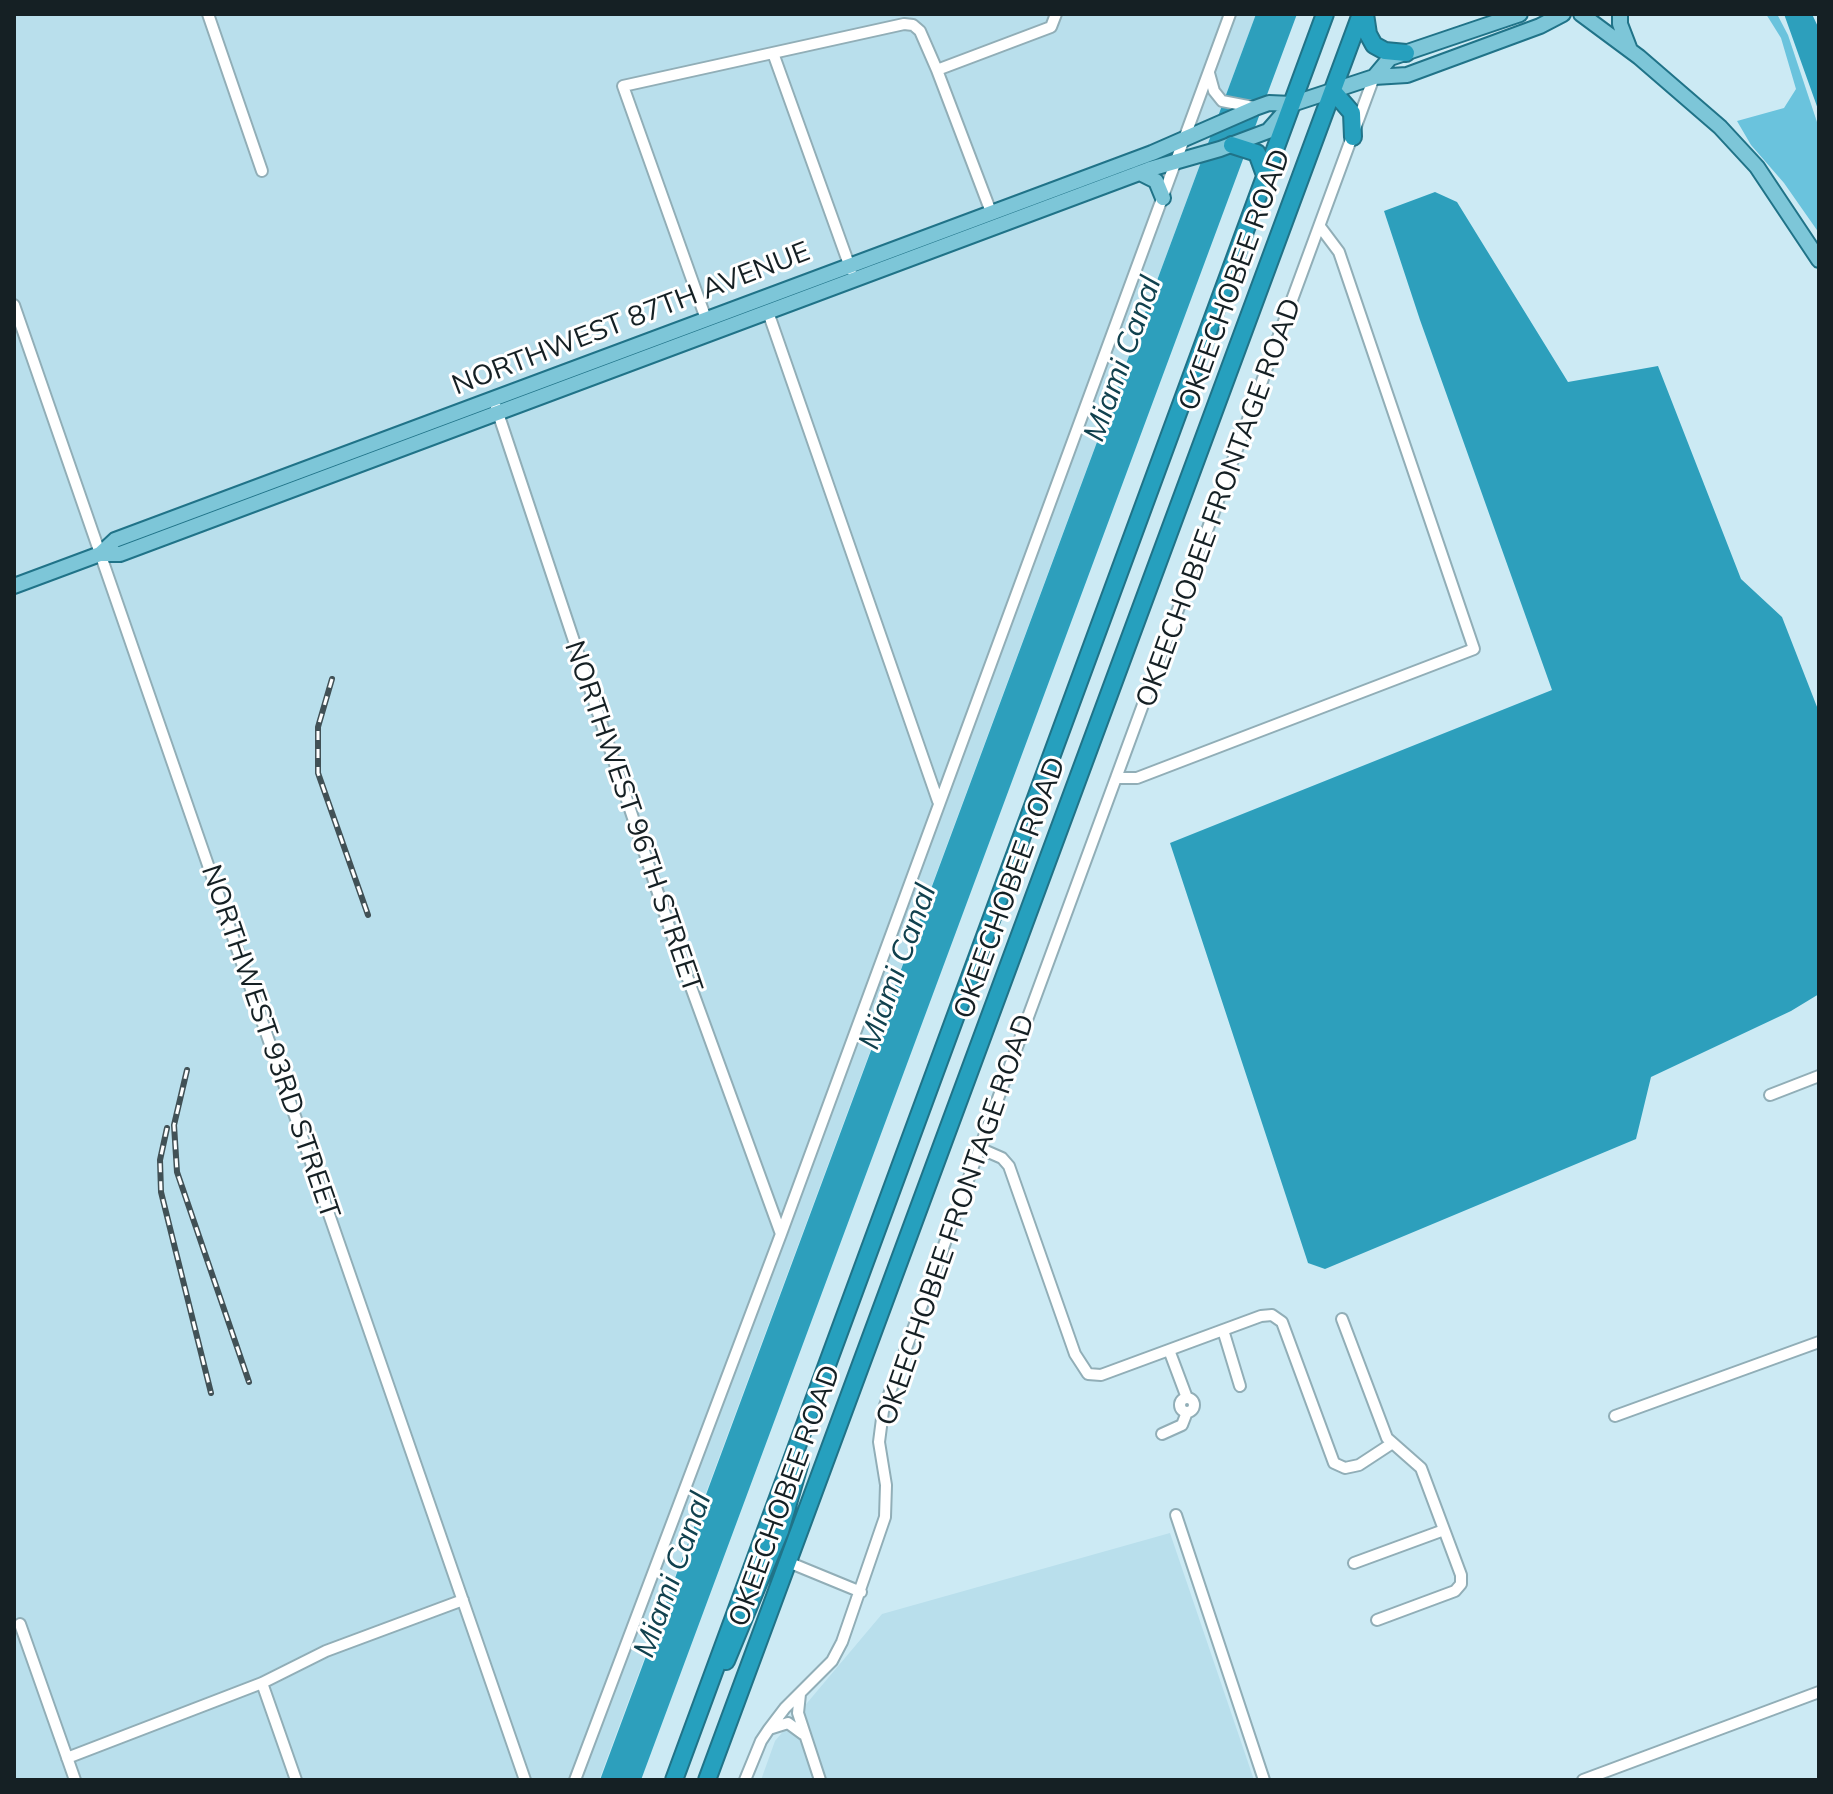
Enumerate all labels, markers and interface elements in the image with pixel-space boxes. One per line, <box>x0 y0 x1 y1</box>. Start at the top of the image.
street label: OKEECHOBEE ROAD <box>1172 145 1298 415</box>
street label: NORTHWEST 87TH AVENUE <box>447 235 815 403</box>
water label: Miami Canal <box>1077 272 1169 446</box>
street label: OKEECHOBEE FRONTAGE ROAD <box>1129 294 1309 712</box>
street label: NORTHWEST 96TH STREET <box>557 636 709 998</box>
street label: OKEECHOBEE ROAD <box>947 753 1073 1023</box>
street label: NORTHWEST 93RD STREET <box>194 861 346 1223</box>
water label: Miami Canal <box>852 880 944 1054</box>
street label: OKEECHOBEE FRONTAGE ROAD <box>870 1010 1042 1430</box>
street label: OKEECHOBEE ROAD <box>722 1361 848 1631</box>
water label: Miami Canal <box>627 1488 719 1662</box>

